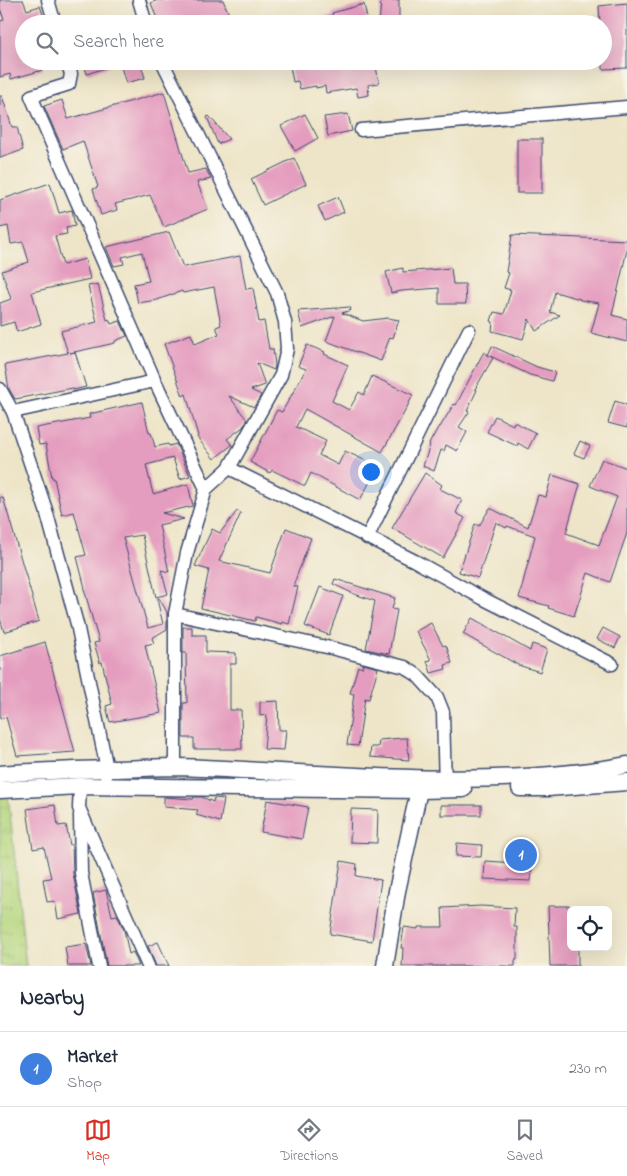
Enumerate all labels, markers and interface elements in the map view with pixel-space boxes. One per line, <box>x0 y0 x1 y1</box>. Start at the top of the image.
search box <box>15 15 612 70</box>
icon: search <box>33 29 61 57</box>
text: Search here <box>73 29 164 56</box>
your location <box>358 459 384 485</box>
pin: 1 <box>505 836 537 874</box>
map controls <box>567 906 612 951</box>
button: locate <box>567 906 612 951</box>
text: Nearby <box>20 984 84 1014</box>
text: Market <box>67 1044 118 1071</box>
text: 1 <box>33 1057 39 1081</box>
text: 230 m <box>569 1057 607 1081</box>
text: Shop <box>67 1071 102 1095</box>
tab: Map <box>84 1116 112 1167</box>
tab: Directions <box>280 1116 338 1167</box>
tab: Saved <box>506 1116 543 1167</box>

